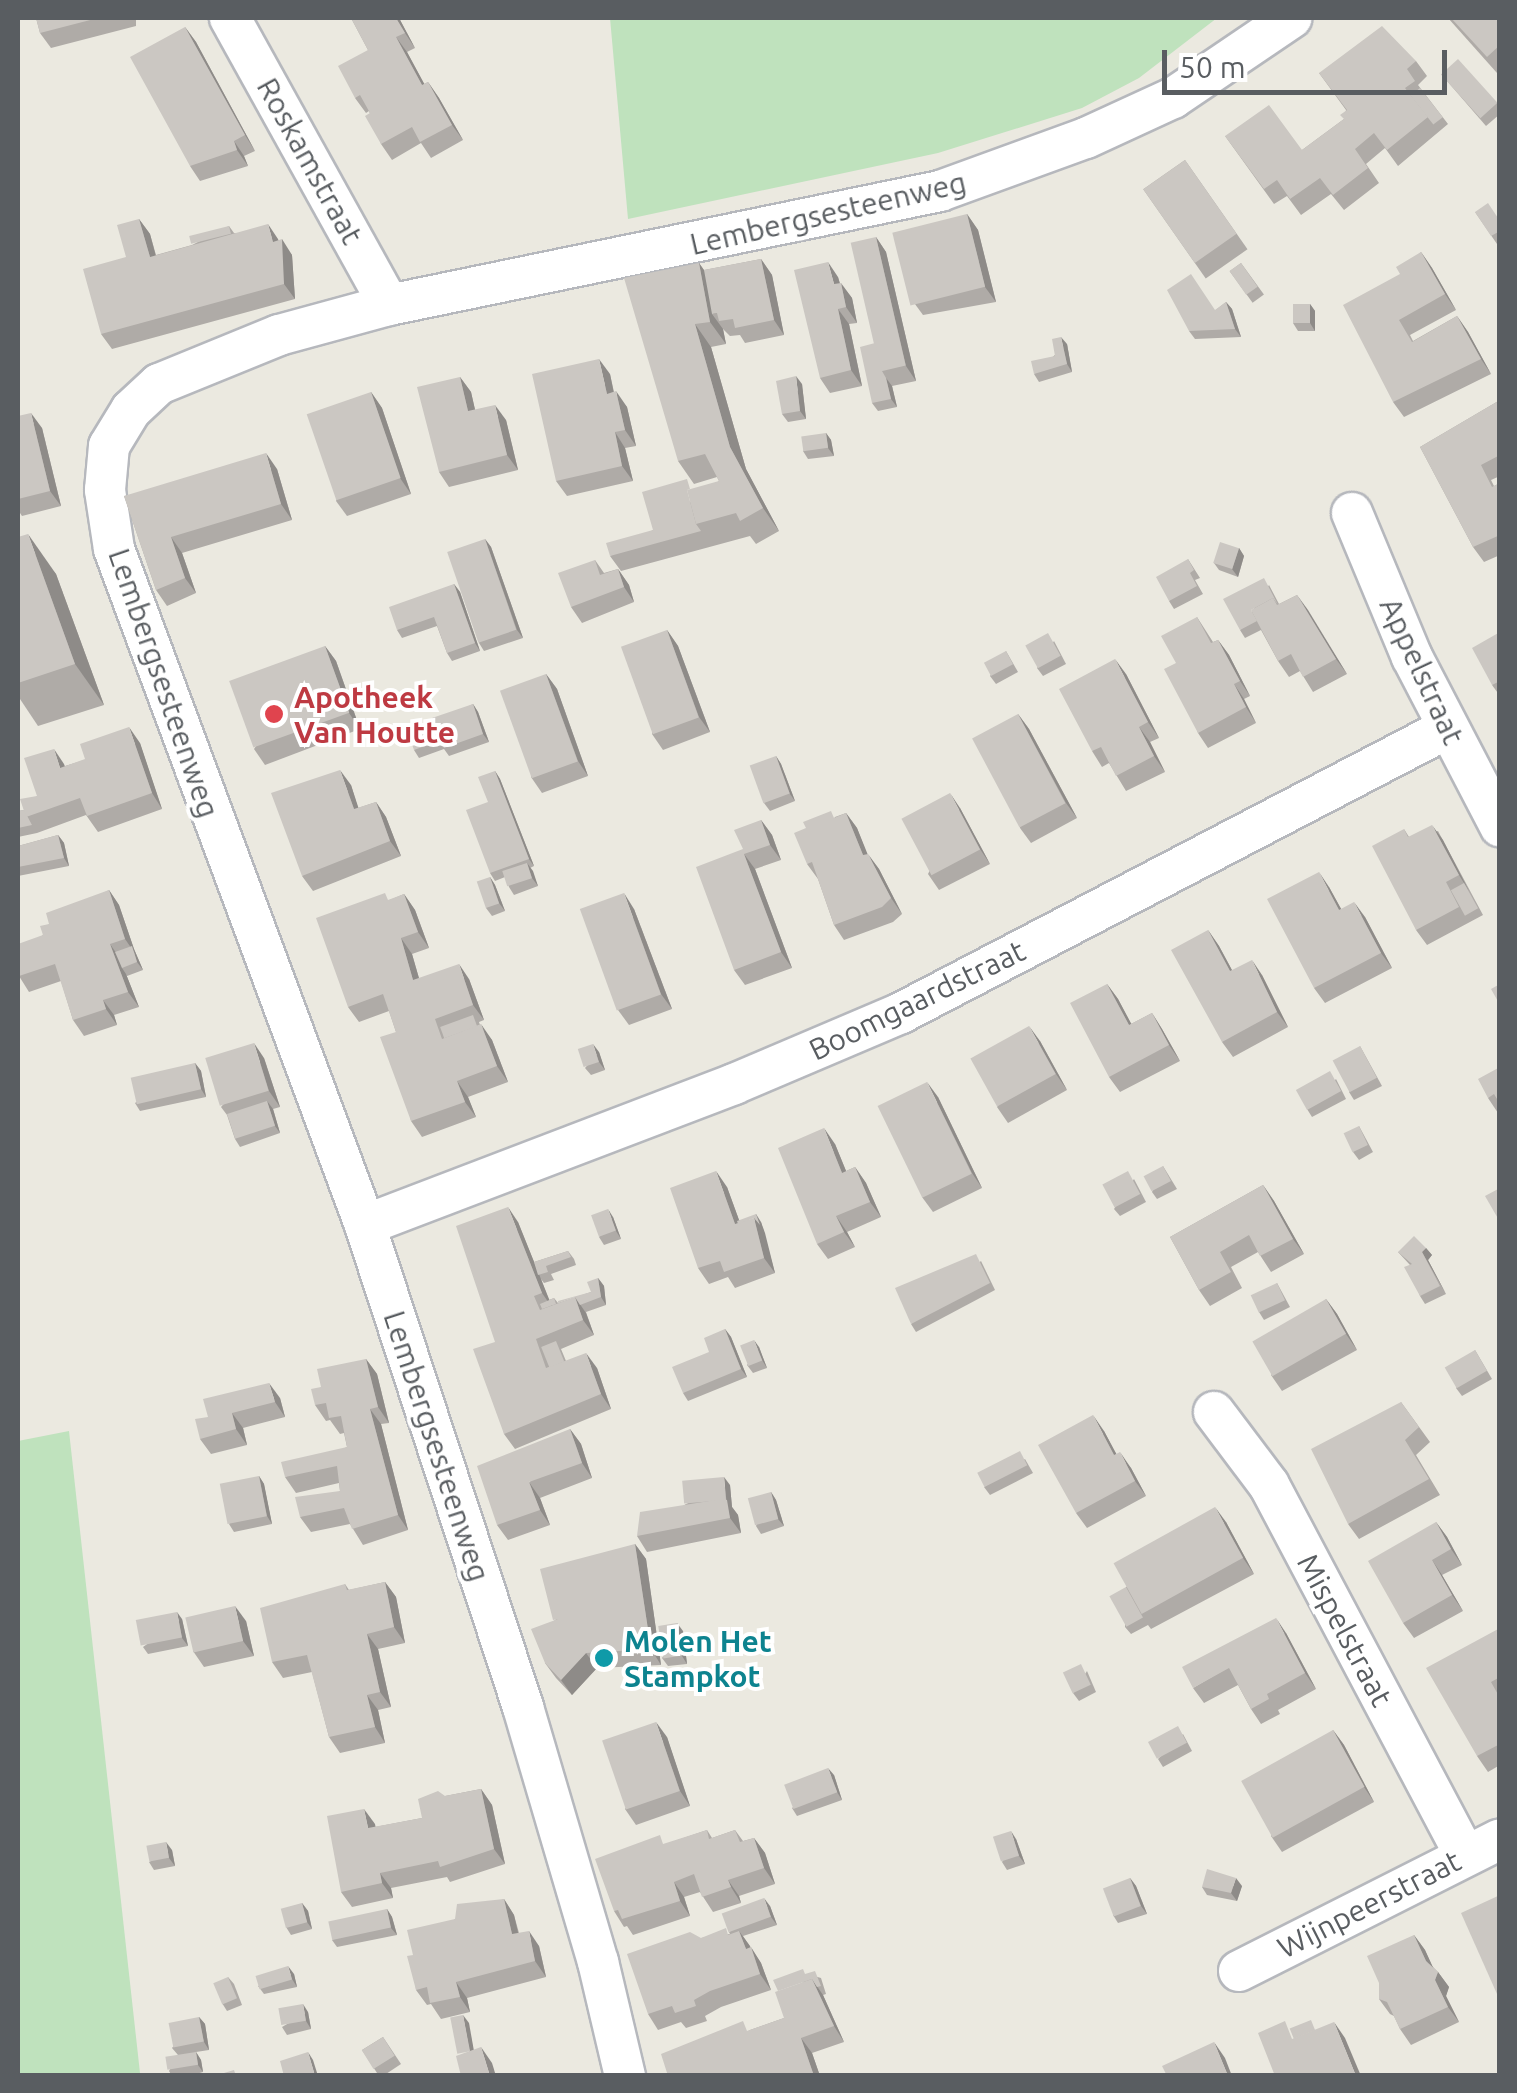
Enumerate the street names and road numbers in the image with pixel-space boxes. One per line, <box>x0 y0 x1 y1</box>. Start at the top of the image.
street label: Roskamstraat <box>250 72 370 250</box>
street label: Lembergsesteenweg <box>687 164 969 262</box>
street label: Lembergsesteenweg <box>101 544 227 822</box>
street label: Appelstraat <box>1372 592 1472 750</box>
street label: Boomgaardstraat <box>803 932 1031 1068</box>
street label: Lembergsesteenweg <box>376 1306 498 1586</box>
street label: Mispelstraat <box>1290 1548 1400 1712</box>
street label: Wijnpeerstraat <box>1271 1842 1467 1966</box>

